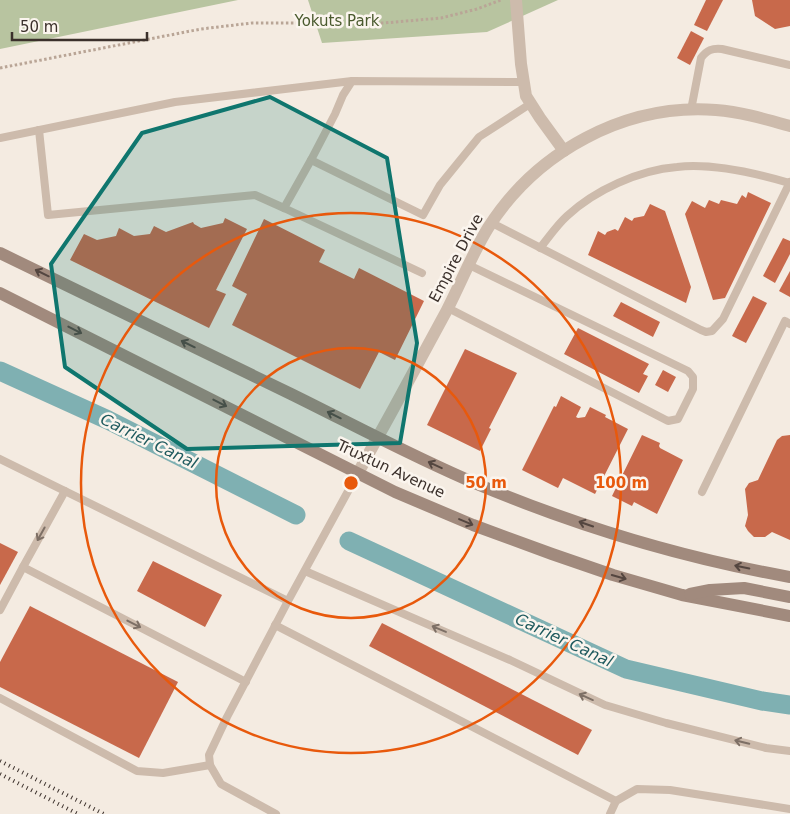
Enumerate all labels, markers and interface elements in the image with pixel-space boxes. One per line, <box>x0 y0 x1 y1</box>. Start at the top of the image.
scale bar <box>12 10 148 42</box>
park label: Yokuts Park <box>294 12 380 30</box>
text: 50 m <box>20 18 58 36</box>
street label: Empire Drive <box>425 211 487 305</box>
one-way arrow <box>35 268 50 277</box>
one-way arrow <box>67 326 82 336</box>
one-way arrow <box>181 339 196 348</box>
one-way arrow <box>212 399 227 409</box>
water label: Carrier Canal <box>97 409 201 473</box>
one-way arrow <box>327 410 342 419</box>
street label: Truxtun Avenue <box>333 436 448 502</box>
one-way arrow <box>428 459 443 469</box>
centre of rings <box>342 474 360 492</box>
text: 50 m <box>465 474 507 492</box>
text: 100 m <box>595 474 647 492</box>
one-way arrow <box>458 517 473 527</box>
one-way arrow <box>578 519 594 529</box>
one-way arrow <box>36 526 46 541</box>
one-way arrow <box>735 562 751 571</box>
one-way arrow <box>611 572 627 582</box>
water label: Carrier Canal <box>512 609 616 671</box>
one-way arrow <box>126 619 141 629</box>
one-way arrow <box>432 624 447 634</box>
one-way arrow <box>579 691 594 701</box>
one-way arrow <box>735 737 751 746</box>

